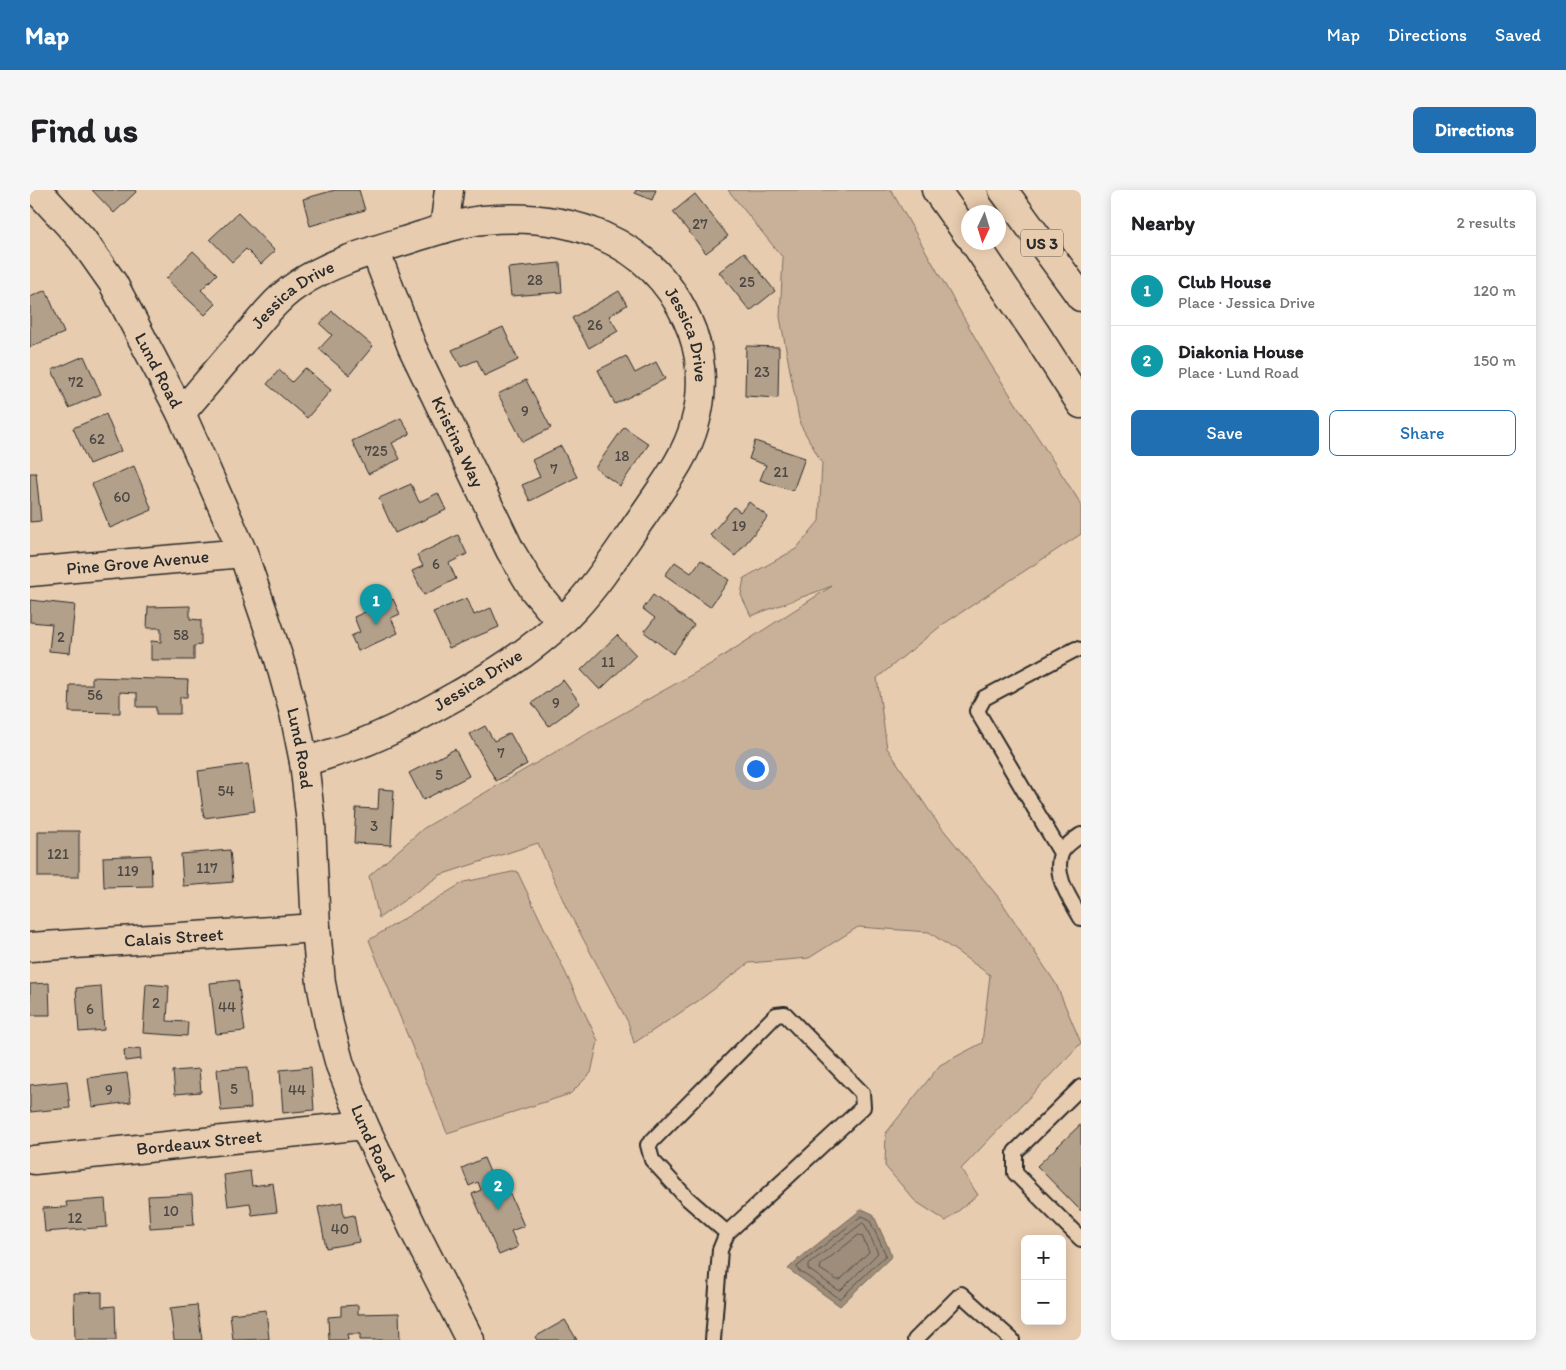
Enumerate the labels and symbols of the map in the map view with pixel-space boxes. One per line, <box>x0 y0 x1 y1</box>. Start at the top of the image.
north arrow <box>961 205 1006 250</box>
house number: 27 <box>692 215 708 233</box>
road number: US 3 <box>1021 230 1063 256</box>
street label: Jessica Drive <box>246 255 338 334</box>
house number: 28 <box>527 271 543 289</box>
house number: 25 <box>739 273 755 291</box>
street label: Jessica Drive <box>660 282 712 382</box>
house number: 26 <box>587 316 603 334</box>
street label: Lund Road <box>130 329 188 412</box>
house number: 23 <box>754 363 770 381</box>
house number: 72 <box>68 373 84 391</box>
street label: Kristina Way <box>426 393 489 491</box>
house number: 9 <box>521 402 529 420</box>
house number: 62 <box>89 430 105 448</box>
house number: 725 <box>364 442 388 460</box>
house number: 18 <box>614 447 630 465</box>
house number: 7 <box>550 460 558 478</box>
house number: 21 <box>774 463 788 481</box>
house number: 60 <box>113 488 131 506</box>
house number: 19 <box>732 517 747 535</box>
street label: Pine Grove Avenue <box>65 545 210 580</box>
house number: 6 <box>432 555 440 573</box>
pin: 1 <box>360 584 392 625</box>
house number: 58 <box>173 626 189 644</box>
house number: 2 <box>57 628 65 646</box>
street label: Jessica Drive <box>430 644 526 716</box>
house number: 11 <box>601 653 615 671</box>
house number: 56 <box>87 686 103 704</box>
house number: 9 <box>552 694 560 712</box>
street label: Lund Road <box>282 705 318 790</box>
house number: 7 <box>497 744 505 762</box>
your location <box>743 756 769 782</box>
house number: 5 <box>435 766 443 784</box>
house number: 54 <box>218 782 234 800</box>
house number: 3 <box>370 817 378 835</box>
house number: 121 <box>47 845 69 863</box>
house number: 117 <box>196 859 218 877</box>
house number: 119 <box>117 862 139 880</box>
street label: Calais Street <box>123 923 224 952</box>
house number: 2 <box>152 994 160 1012</box>
house number: 44 <box>218 998 236 1016</box>
house number: 6 <box>86 1000 94 1018</box>
house number: 5 <box>230 1080 238 1098</box>
house number: 9 <box>105 1081 113 1099</box>
house number: 44 <box>288 1081 306 1099</box>
street label: Lund Road <box>346 1102 400 1185</box>
street label: Bordeaux Street <box>135 1125 263 1160</box>
pin: 2 <box>482 1169 514 1210</box>
house number: 10 <box>163 1202 179 1220</box>
house number: 12 <box>68 1209 83 1227</box>
house number: 40 <box>331 1220 349 1238</box>

